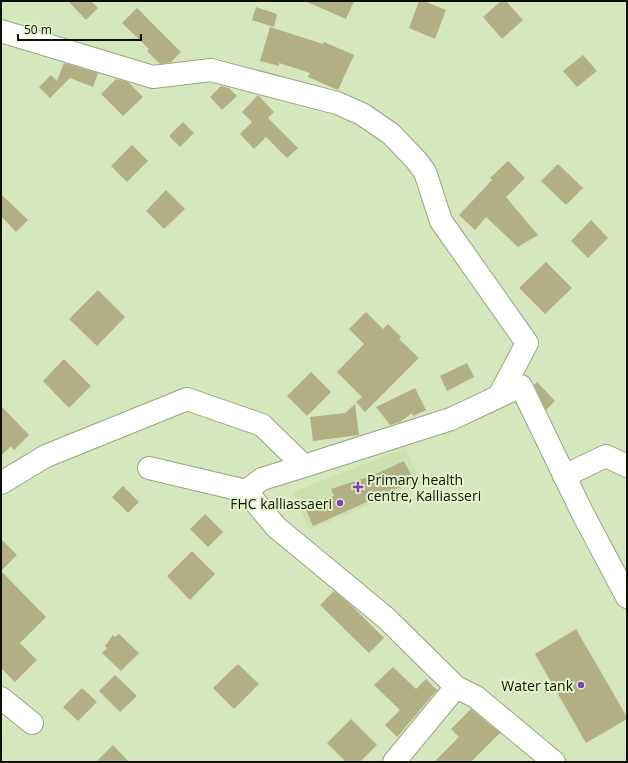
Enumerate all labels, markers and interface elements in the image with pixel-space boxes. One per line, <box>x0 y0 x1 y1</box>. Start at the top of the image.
scale bar <box>18 16 141 42</box>
text: 50 m <box>24 21 52 38</box>
place label: Primary health centre, Kalliasseri <box>367 470 481 505</box>
marker: Primary health centre, Kalliasseri <box>352 481 364 493</box>
place label: FHC kalliassaeri <box>230 494 332 513</box>
marker: FHC kalliassaeri <box>335 498 345 508</box>
place label: Water tank <box>501 676 574 695</box>
marker: Water tank <box>576 680 586 690</box>

